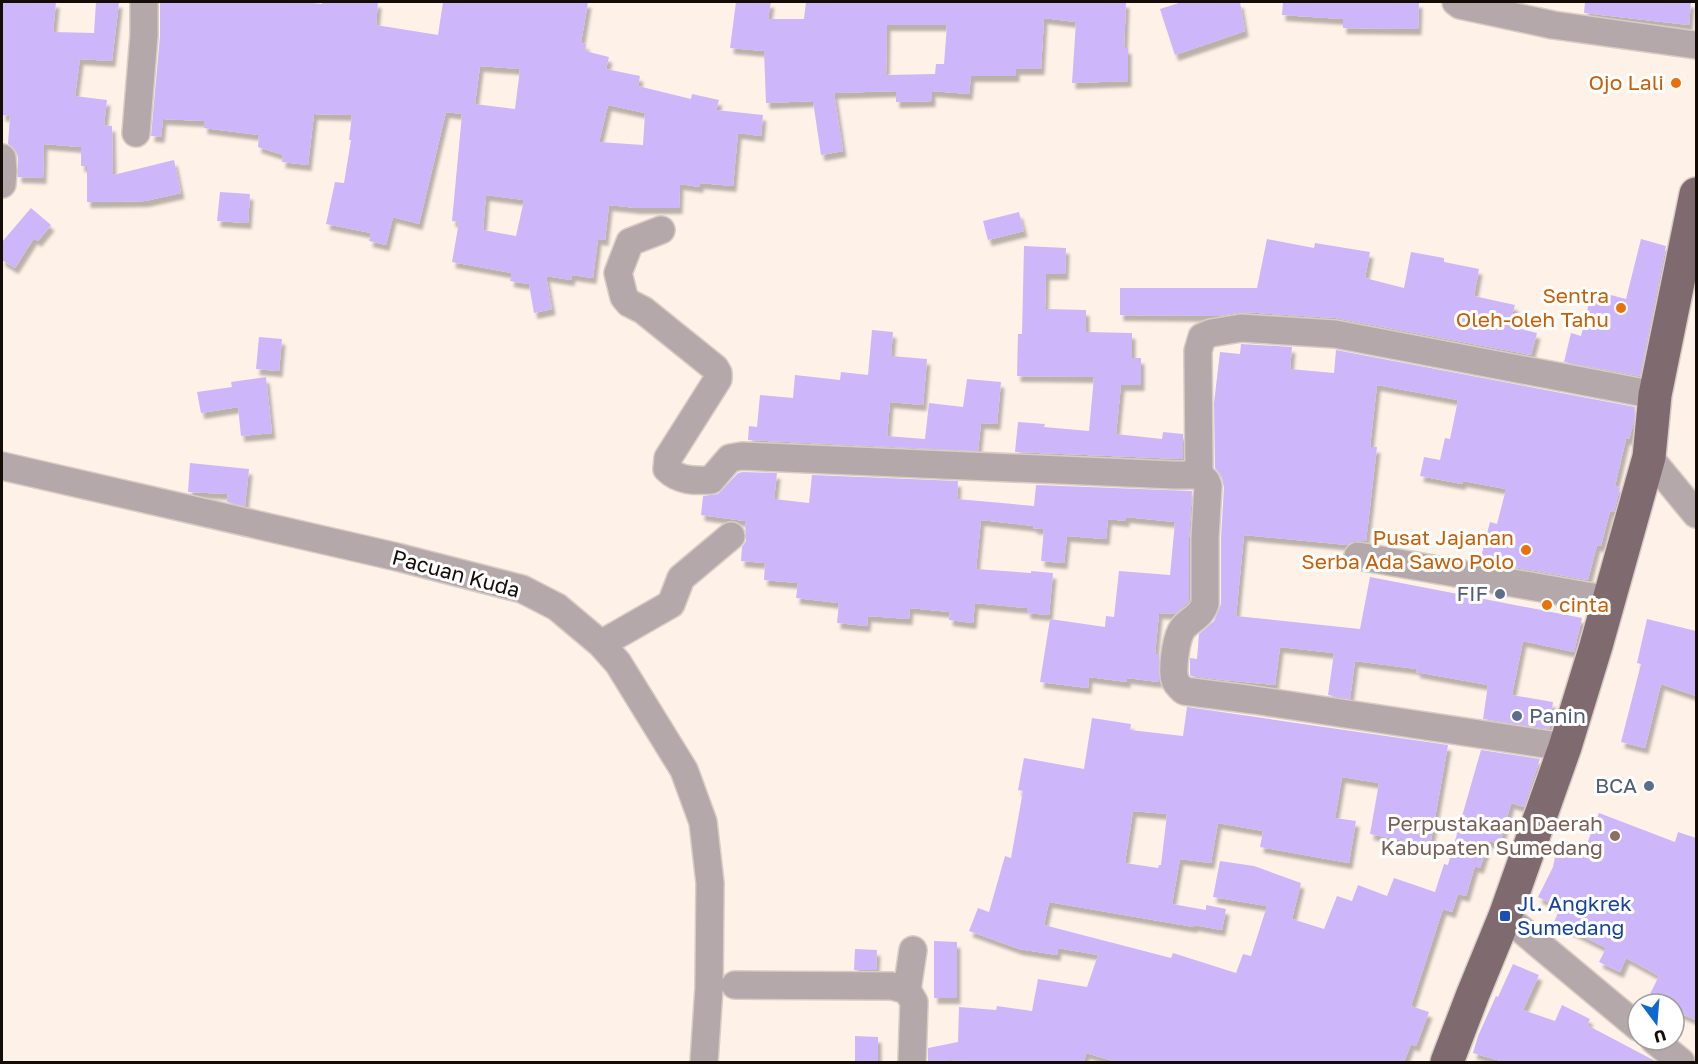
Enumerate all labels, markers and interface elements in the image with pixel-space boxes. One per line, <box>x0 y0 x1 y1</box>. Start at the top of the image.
place label: Ojo Lali <box>1589 69 1664 95</box>
marker: Ojo Lali <box>1669 76 1683 90</box>
place label: Sentra Oleh-oleh Tahu <box>1456 282 1609 332</box>
marker: Sentra Oleh-oleh Tahu <box>1614 301 1628 315</box>
place label: Pusat Jajanan Serba Ada Sawo Polo <box>1301 524 1514 574</box>
marker: Pusat Jajanan Serba Ada Sawo Polo <box>1519 543 1533 557</box>
street label: Pacuan Kuda <box>390 544 523 603</box>
place label: FIF <box>1456 580 1488 606</box>
marker: FIF <box>1493 587 1507 601</box>
place label: cinta <box>1559 591 1609 617</box>
marker: cinta <box>1540 598 1554 612</box>
place label: Panin <box>1529 702 1586 728</box>
marker: Panin <box>1510 709 1524 723</box>
place label: BCA <box>1595 772 1637 798</box>
marker: BCA <box>1642 779 1656 793</box>
place label: Perpustakaan Daerah Kabupaten Sumedang <box>1380 810 1603 860</box>
marker: Perpustakaan Daerah Kabupaten Sumedang <box>1608 829 1622 843</box>
place label: Jl. Angkrek Sumedang <box>1517 890 1632 940</box>
marker: Jl. Angkrek Sumedang <box>1498 909 1512 923</box>
north arrow <box>1626 992 1686 1052</box>
text: U <box>1652 1025 1669 1048</box>

